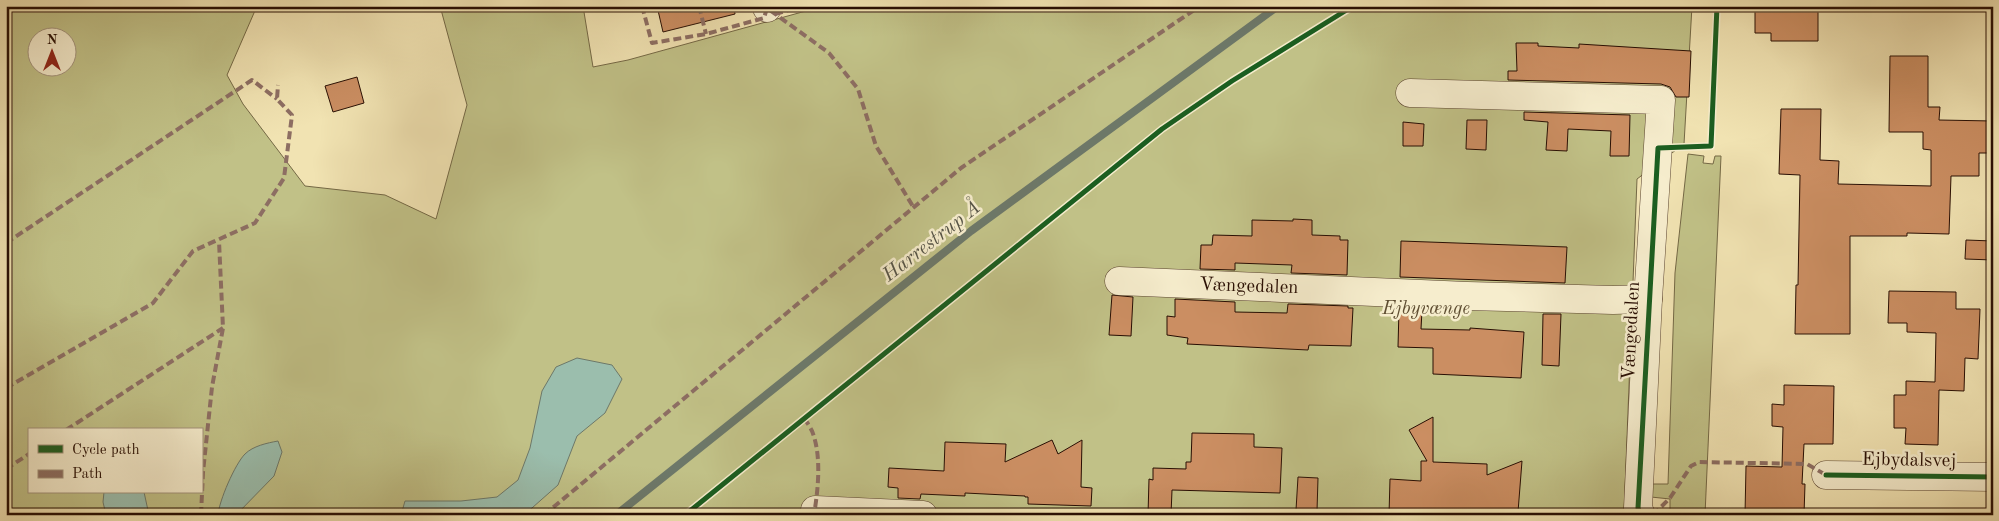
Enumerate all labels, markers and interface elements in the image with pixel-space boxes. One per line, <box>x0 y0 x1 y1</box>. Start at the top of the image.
north arrow <box>28 28 78 78</box>
text: N <box>47 33 58 47</box>
water label: Harrestrup Å <box>876 195 985 287</box>
street label: Vængedalen <box>1199 276 1299 298</box>
street label: Vængedalen <box>1620 281 1644 381</box>
park label: Ejbyvænge <box>1381 300 1470 319</box>
legend <box>28 428 202 494</box>
text: Cycle path <box>72 443 140 458</box>
street label: Ejbydalsvej <box>1861 451 1957 471</box>
text: Path <box>72 467 102 482</box>

